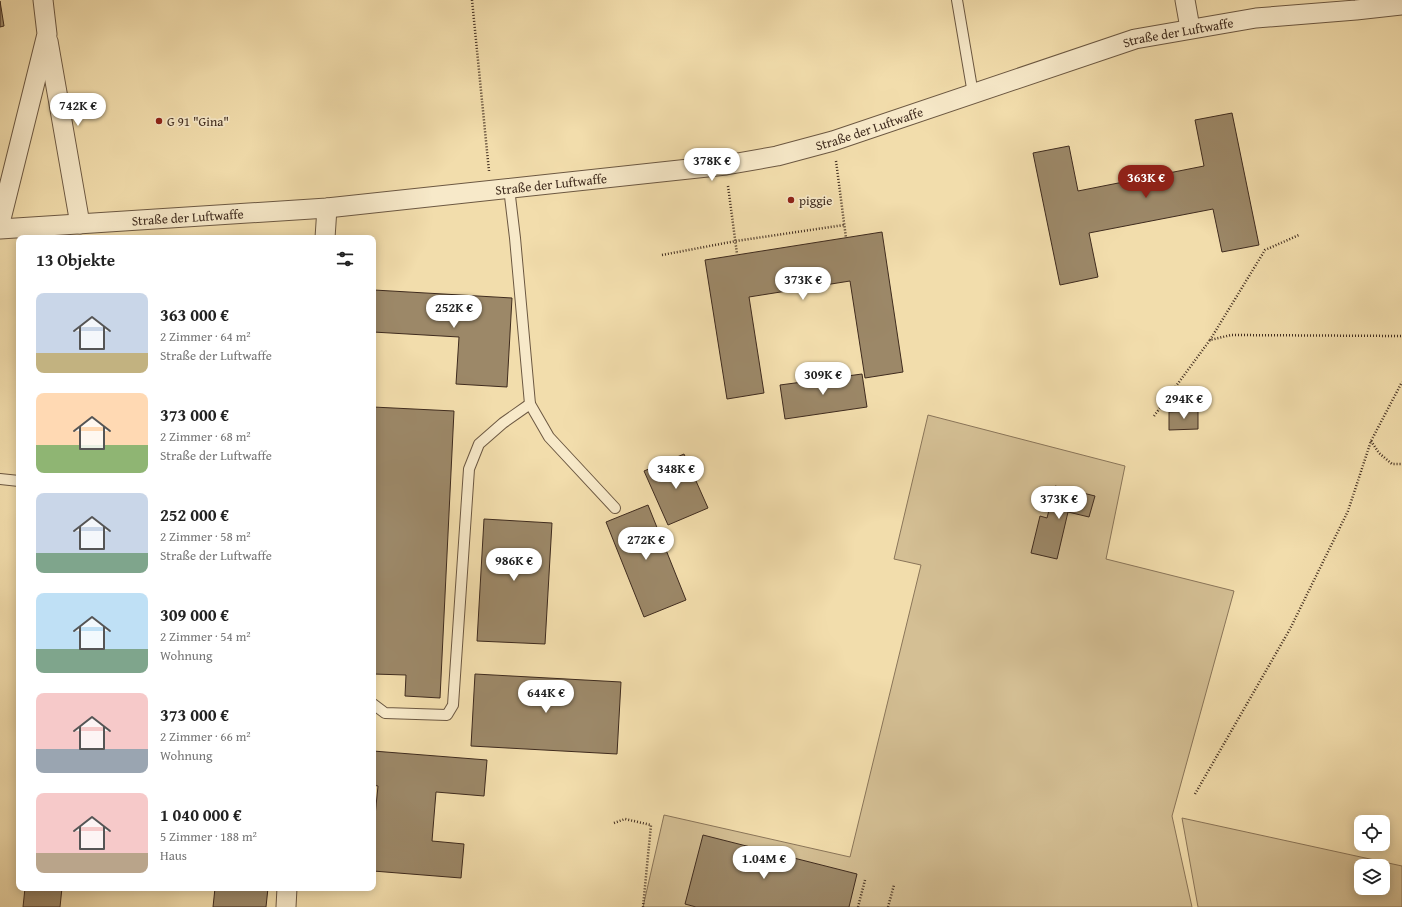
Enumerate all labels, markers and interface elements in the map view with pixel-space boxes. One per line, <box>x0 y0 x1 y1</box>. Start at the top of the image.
street label: Straße der Luftwaffe <box>1120 13 1235 52</box>
pin: 742K € <box>45 93 111 127</box>
text: 742K € <box>59 96 97 115</box>
street label: Straße der Luftwaffe <box>813 102 926 155</box>
place label: G 91 "Gina" <box>167 112 229 131</box>
marker: G 91 "Gina" <box>154 116 164 126</box>
pin: 378K € <box>679 148 745 182</box>
text: 378K € <box>693 151 731 170</box>
pin: 363K € <box>1113 165 1179 199</box>
text: 363K € <box>1127 168 1165 187</box>
street label: Straße der Luftwaffe <box>494 169 608 200</box>
place label: piggie <box>799 191 832 210</box>
marker: piggie <box>786 195 796 205</box>
street label: Straße der Luftwaffe <box>131 204 244 231</box>
text: 13 Objekte <box>36 247 115 272</box>
icon: filters <box>334 248 356 270</box>
pin: 373K € <box>770 267 836 301</box>
text: 373K € <box>784 270 822 289</box>
pin: 252K € <box>421 295 487 329</box>
text: 252K € <box>435 298 473 317</box>
text: 363 000 € <box>160 302 229 327</box>
icon: home <box>68 309 116 357</box>
text: 2 Zimmer · 64 m² <box>160 327 251 346</box>
text: Straße der Luftwaffe <box>160 346 272 365</box>
pin: 309K € <box>790 362 856 396</box>
text: 309K € <box>804 365 842 384</box>
pin: 294K € <box>1151 386 1217 420</box>
text: 294K € <box>1165 389 1203 408</box>
text: 373 000 € <box>160 402 229 427</box>
icon: home <box>68 409 116 457</box>
text: 2 Zimmer · 68 m² <box>160 427 251 446</box>
text: Straße der Luftwaffe <box>160 446 272 465</box>
pin: 348K € <box>643 456 709 490</box>
text: 348K € <box>657 459 695 478</box>
pin: 373K € <box>1026 486 1092 520</box>
text: 373K € <box>1040 489 1078 508</box>
text: 252 000 € <box>160 502 229 527</box>
icon: home <box>68 509 116 557</box>
text: 2 Zimmer · 58 m² <box>160 527 251 546</box>
pin: 272K € <box>613 527 679 561</box>
text: 272K € <box>627 530 665 549</box>
text: Straße der Luftwaffe <box>160 546 272 565</box>
pin: 986K € <box>481 548 547 582</box>
text: 986K € <box>495 551 533 570</box>
text: 309 000 € <box>160 602 229 627</box>
icon: home <box>68 609 116 657</box>
text: 2 Zimmer · 54 m² <box>160 627 251 646</box>
text: Wohnung <box>160 646 213 665</box>
pin: 644K € <box>513 680 579 714</box>
text: 644K € <box>527 683 565 702</box>
text: 373 000 € <box>160 702 229 727</box>
icon: home <box>68 709 116 757</box>
text: 2 Zimmer · 66 m² <box>160 727 251 746</box>
text: Wohnung <box>160 746 213 765</box>
text: 1 040 000 € <box>160 802 242 827</box>
icon: home <box>68 809 116 857</box>
map controls <box>1354 815 1390 895</box>
button: locate <box>1354 815 1390 851</box>
text: 5 Zimmer · 188 m² <box>160 827 257 846</box>
text: Haus <box>160 846 187 865</box>
pin: 1.04M € <box>727 846 801 880</box>
text: 1.04M € <box>742 849 786 868</box>
button: layers <box>1354 859 1390 895</box>

